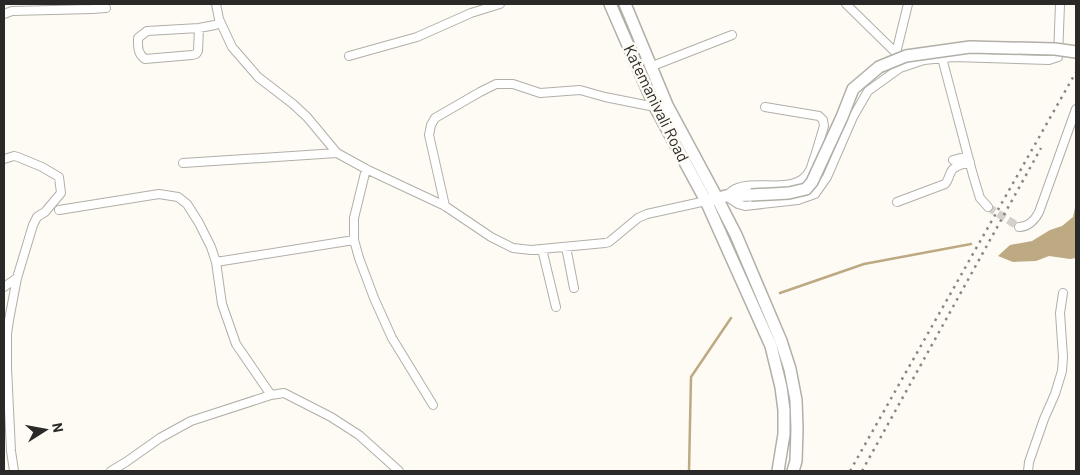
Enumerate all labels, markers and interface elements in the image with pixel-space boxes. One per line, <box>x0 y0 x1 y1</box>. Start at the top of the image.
street label: Katemanivali Road <box>620 41 694 165</box>
north arrow <box>20 405 70 455</box>
text: N <box>49 421 67 434</box>

